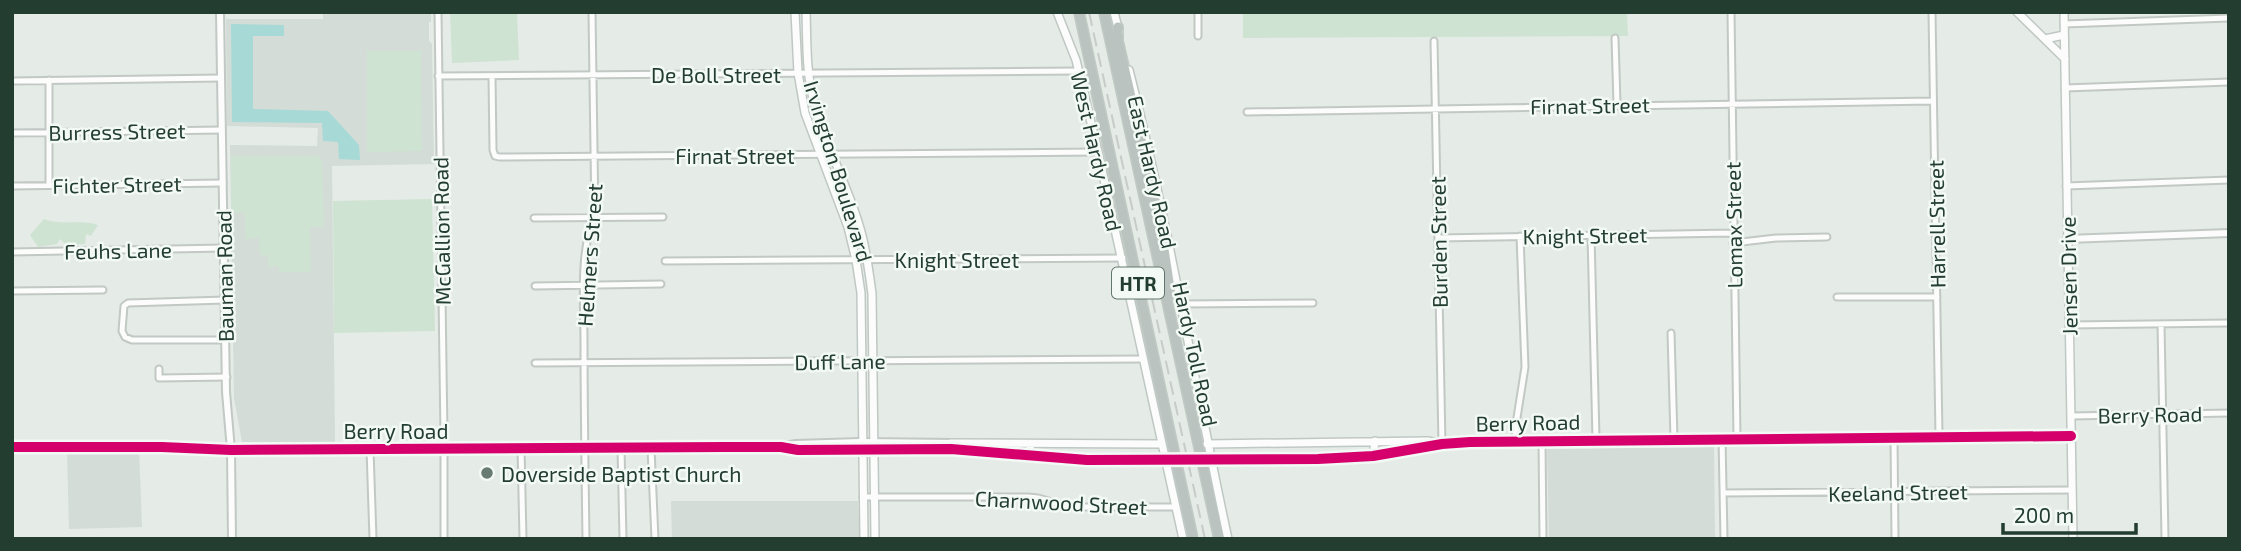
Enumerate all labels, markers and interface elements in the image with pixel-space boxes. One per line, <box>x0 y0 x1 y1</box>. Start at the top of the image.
street label: De Boll Street <box>651 62 781 87</box>
street label: West Hardy Road <box>1066 68 1128 234</box>
street label: Irvington Boulevard <box>800 77 878 265</box>
street label: Firnat Street <box>1530 91 1650 119</box>
street label: East Hardy Road <box>1123 93 1183 251</box>
street label: Burress Street <box>48 117 186 145</box>
street label: Firnat Street <box>675 143 795 168</box>
street label: McGallion Road <box>427 157 455 305</box>
street label: Harrell Street <box>1922 160 1950 288</box>
street label: Lomax Street <box>1719 161 1747 289</box>
street label: Fichter Street <box>52 170 182 198</box>
street label: Burden Street <box>1424 176 1452 308</box>
street label: Helmers Street <box>572 183 606 327</box>
street label: Bauman Road <box>210 210 238 342</box>
street label: Jensen Drive <box>2054 216 2082 336</box>
street label: Knight Street <box>1522 221 1648 249</box>
street label: Feuhs Lane <box>64 237 172 263</box>
street label: Knight Street <box>895 247 1019 272</box>
road number: HTR <box>1112 268 1164 298</box>
street label: Hardy Toll Road <box>1168 279 1224 429</box>
street label: Duff Lane <box>794 348 886 374</box>
street label: Berry Road <box>2097 401 2203 427</box>
street label: Berry Road <box>1475 409 1581 435</box>
street label: Berry Road <box>344 418 448 443</box>
place label: Doverside Baptist Church <box>501 461 741 486</box>
marker: Doverside Baptist Church <box>479 465 495 481</box>
street label: Keeland Street <box>1828 478 1968 506</box>
street label: Charnwood Street <box>974 485 1148 519</box>
scale bar <box>2003 491 2136 536</box>
text: 200 m <box>2014 502 2074 527</box>

